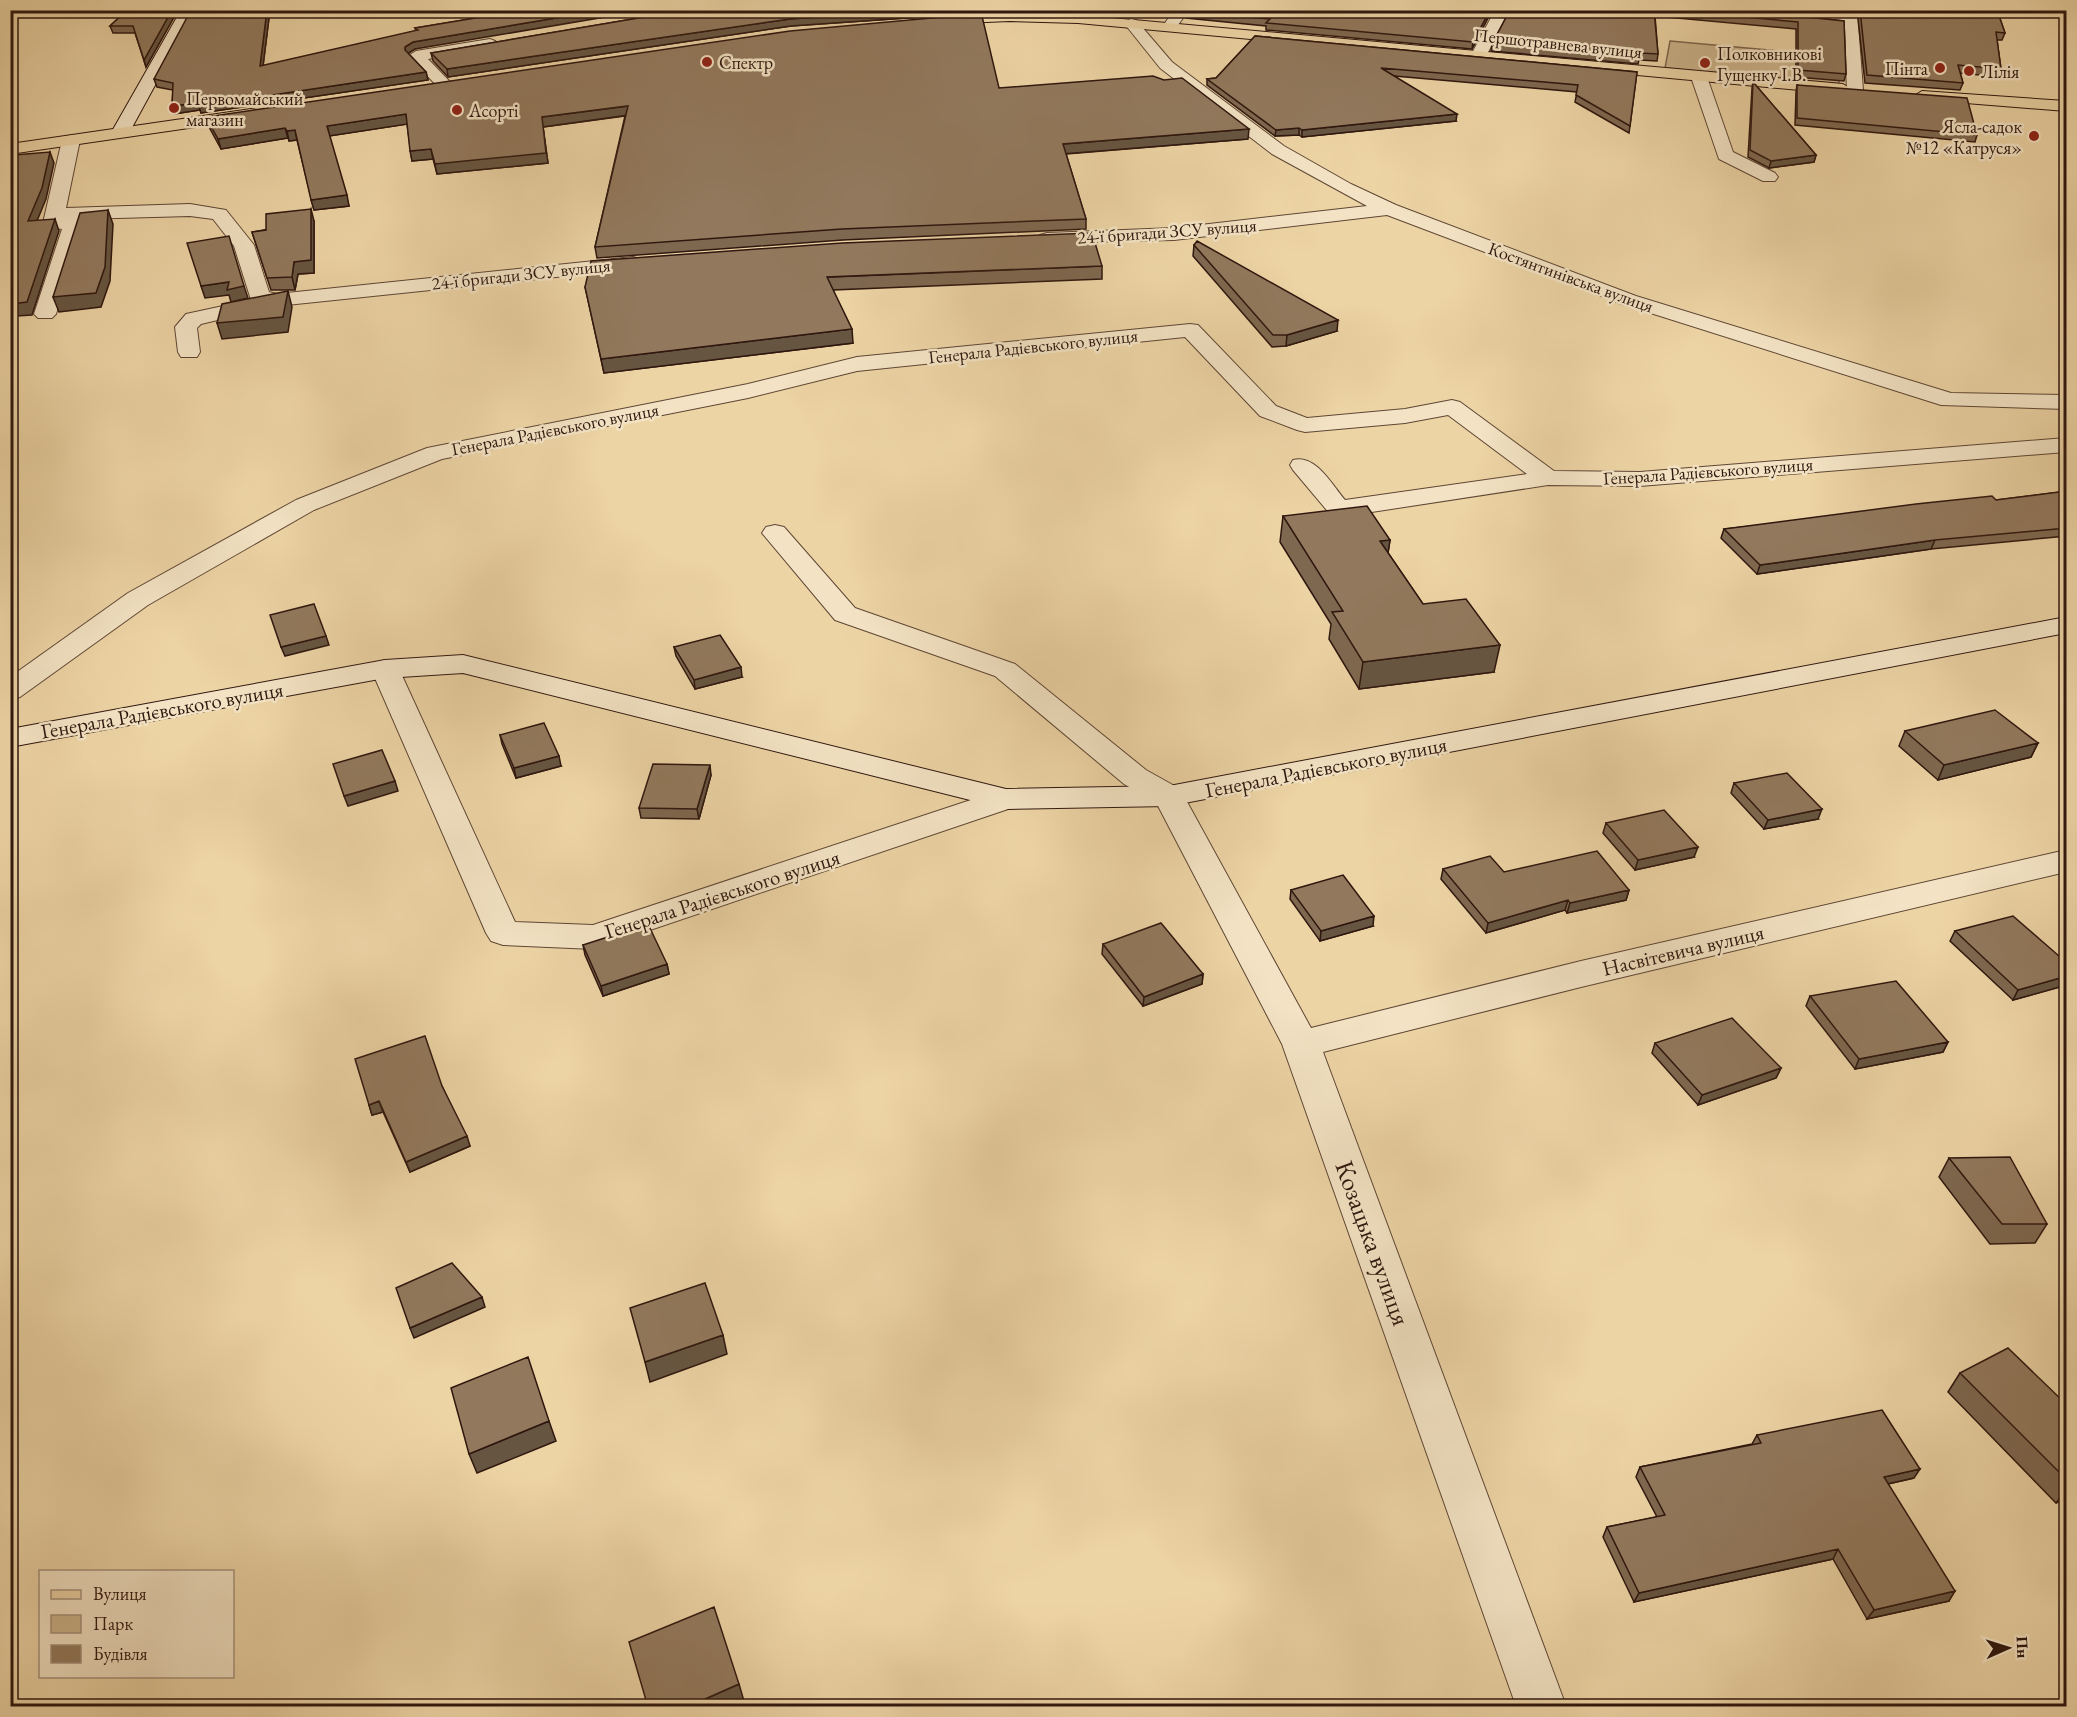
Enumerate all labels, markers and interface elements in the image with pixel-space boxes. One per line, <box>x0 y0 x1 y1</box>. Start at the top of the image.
street label: Першотравнева вулиця <box>1473 23 1643 63</box>
place label: Полковникові Гущенку І.В. <box>1717 42 1822 86</box>
place label: Спектр <box>719 51 773 74</box>
marker: Спектр <box>700 55 714 69</box>
marker: Полковникові Гущенку І.В. <box>1698 56 1712 70</box>
place label: Пінта <box>1885 57 1929 80</box>
place label: Лілія <box>1981 60 2019 83</box>
marker: Пінта <box>1933 61 1947 75</box>
marker: Лілія <box>1962 64 1976 78</box>
place label: Первомайський магазин <box>186 87 304 131</box>
place label: Асорті <box>468 99 519 122</box>
marker: Первомайський магазин <box>167 101 181 115</box>
marker: Асорті <box>450 103 464 117</box>
place label: Ясла-садок №12 «Катруся» <box>1906 115 2022 159</box>
marker: Ясла-садок №12 «Катруся» <box>2027 129 2041 143</box>
street label: 24-ї бригади ЗСУ вулиця <box>1077 213 1257 249</box>
street label: Костянтинівська вулиця <box>1485 236 1657 318</box>
street label: 24-ї бригади ЗСУ вулиця <box>430 253 612 295</box>
street label: Генерала Радієвського вулиця <box>927 324 1139 368</box>
street label: Генерала Радієвського вулиця <box>449 398 661 460</box>
street label: Генерала Радієвського вулиця <box>1602 452 1814 490</box>
street label: Генерала Радієвського вулиця <box>39 675 285 745</box>
street label: Генерала Радієвського вулиця <box>1203 730 1449 804</box>
street label: Генерала Радієвського вулиця <box>601 843 843 945</box>
street label: Насвітевича вулиця <box>1600 918 1766 982</box>
street label: Козацька вулиця <box>1327 1156 1419 1330</box>
legend <box>39 1570 234 1678</box>
text: Вулиця <box>93 1582 146 1605</box>
text: Парк <box>93 1612 133 1635</box>
north arrow <box>1978 1618 2038 1678</box>
text: Пн <box>2011 1636 2034 1659</box>
text: Будівля <box>93 1642 148 1665</box>

